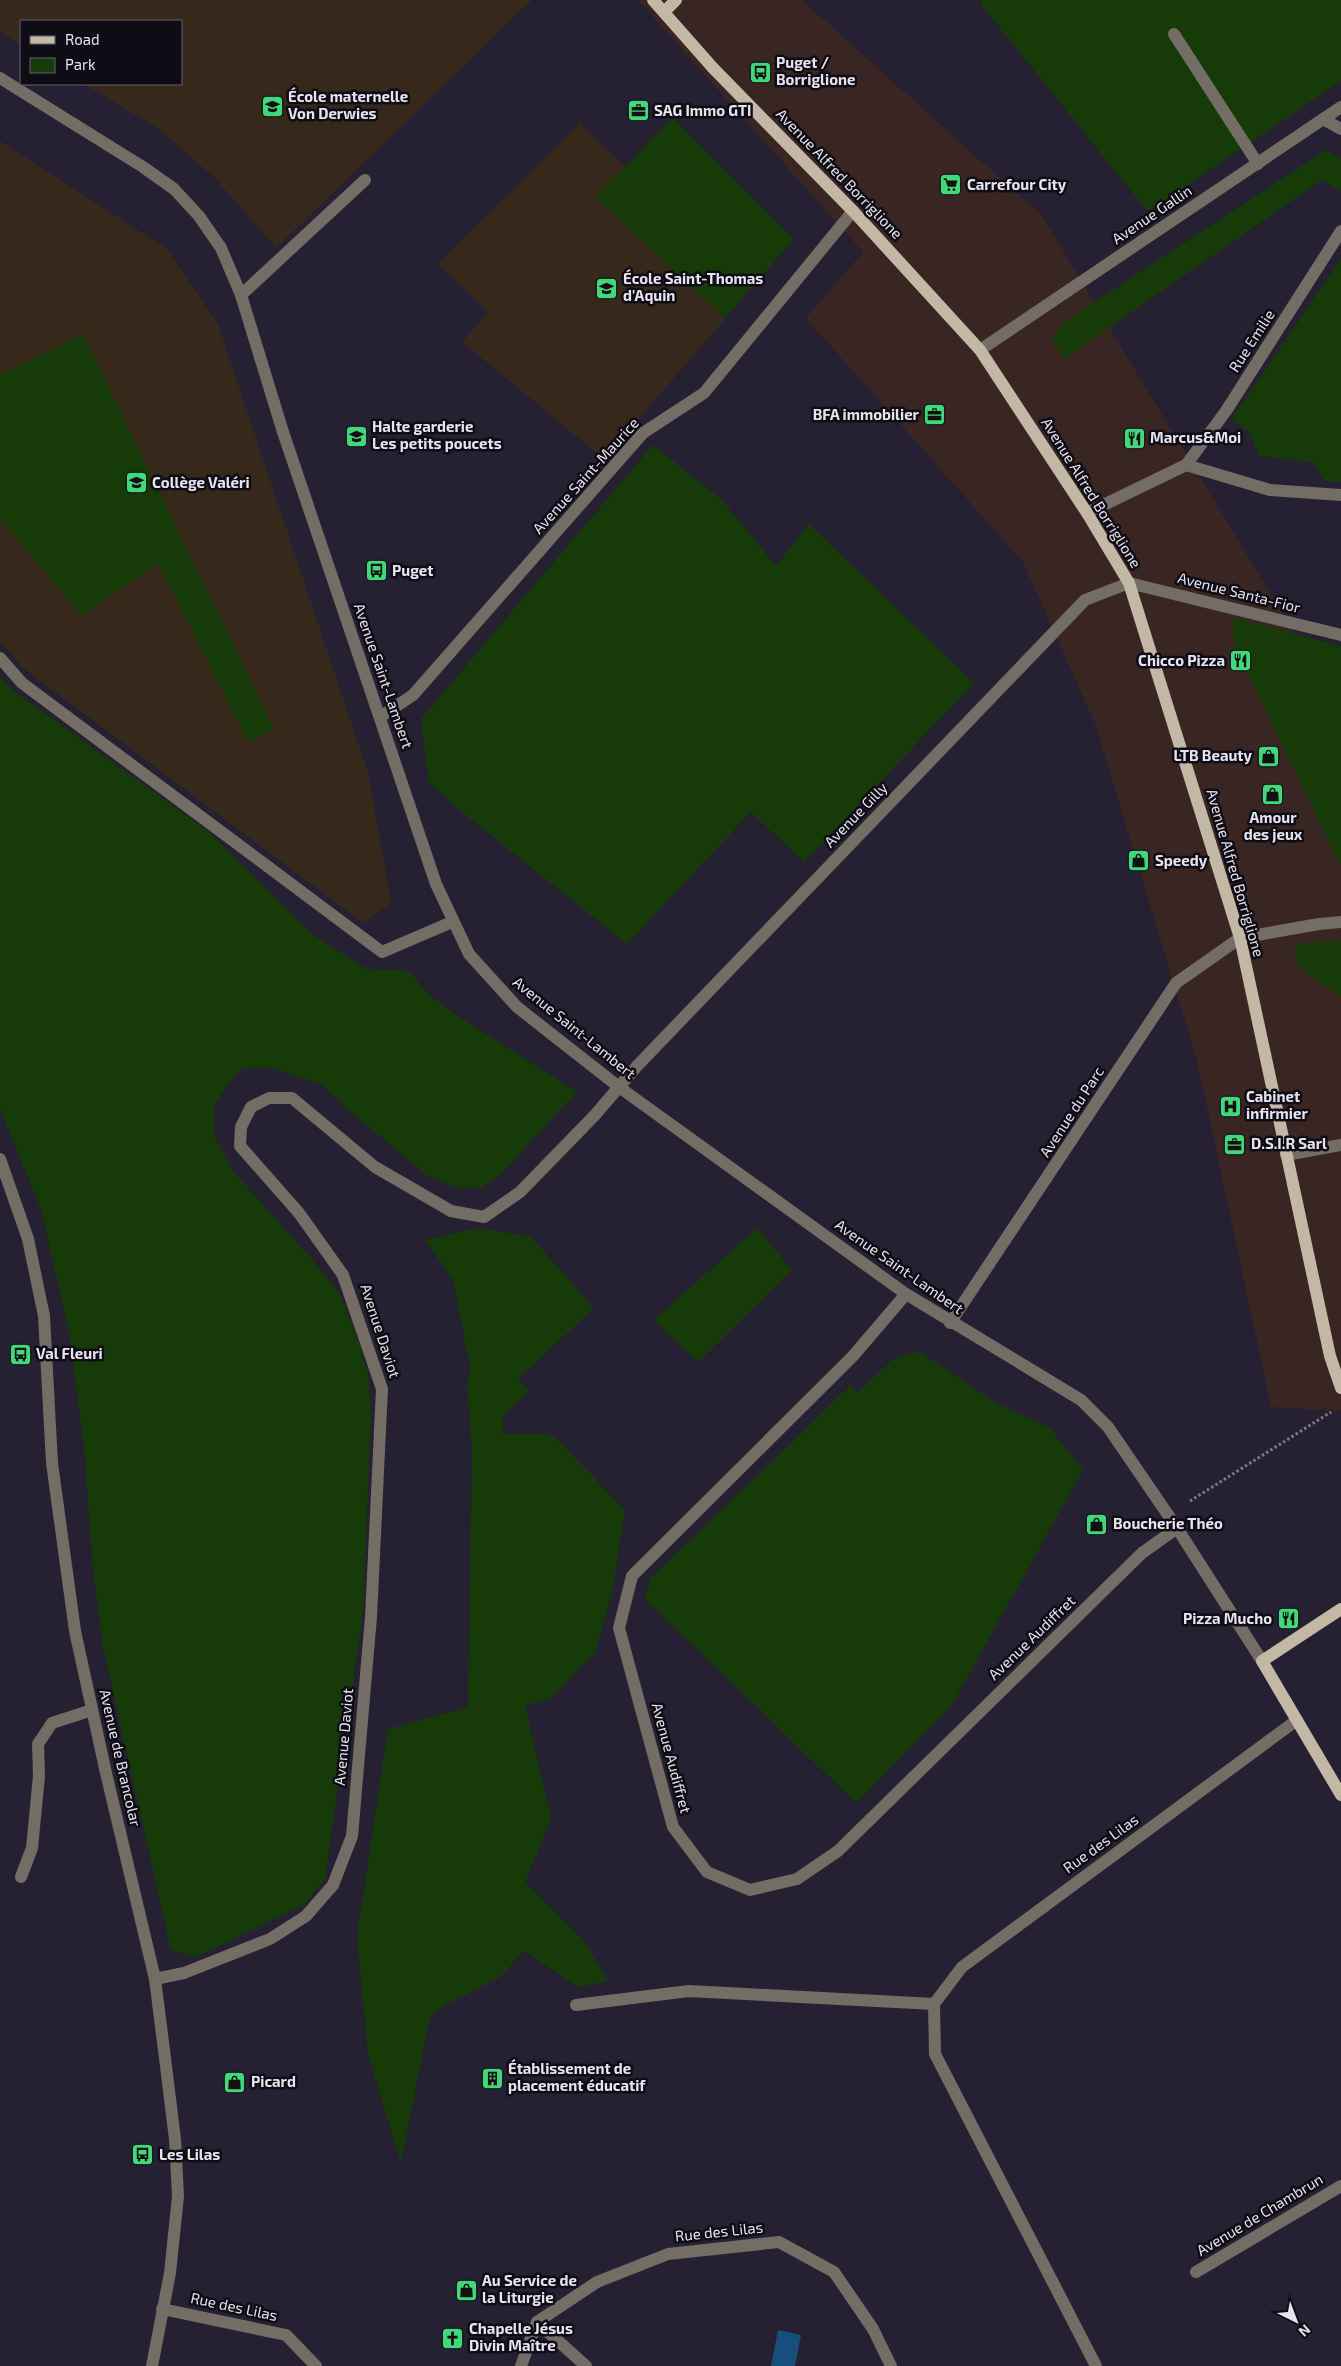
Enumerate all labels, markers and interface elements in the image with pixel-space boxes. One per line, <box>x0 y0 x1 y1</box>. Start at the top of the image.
legend <box>20 20 182 85</box>
text: Road <box>65 30 100 48</box>
place label: Puget / Borriglione <box>776 53 856 88</box>
text: Park <box>65 55 96 73</box>
bus stop icon: Puget / Borriglione <box>748 60 772 84</box>
place label: École maternelle Von Derwies <box>288 86 408 122</box>
school or university icon: École maternelle Von Derwies <box>260 94 284 118</box>
office icon: SAG Immo GTI <box>626 99 650 123</box>
place label: SAG Immo GTI <box>654 101 751 119</box>
street label: Avenue Alfred Borriglione <box>773 105 907 242</box>
supermarket icon: Carrefour City <box>939 173 963 197</box>
place label: Carrefour City <box>967 175 1067 194</box>
street label: Avenue Gallin <box>1108 181 1195 248</box>
place label: École Saint-Thomas d'Aquin <box>623 268 763 304</box>
school or university icon: École Saint-Thomas d'Aquin <box>595 276 619 300</box>
street label: Rue Emilie <box>1224 306 1278 375</box>
office icon: BFA immobilier <box>923 403 947 427</box>
place label: BFA immobilier <box>813 405 920 423</box>
street label: Avenue Saint-Maurice <box>528 414 642 537</box>
street label: Avenue Alfred Borriglione <box>1038 414 1146 571</box>
place label: Halte garderie Les petits poucets <box>372 417 502 452</box>
school or university icon: Halte garderie Les petits poucets <box>344 424 368 448</box>
restaurant icon: Marcus&Moi <box>1122 426 1146 450</box>
place label: Marcus&Moi <box>1150 428 1241 446</box>
school or university icon: Collège Valéri <box>124 471 148 495</box>
place label: Collège Valéri <box>152 473 250 491</box>
bus stop icon: Puget <box>364 559 388 583</box>
place label: Puget <box>392 561 433 579</box>
street label: Avenue Santa-Fior <box>1176 568 1303 616</box>
street label: Avenue Saint-Lambert <box>351 601 417 751</box>
restaurant icon: Chicco Pizza <box>1229 649 1253 673</box>
place label: Chicco Pizza <box>1138 651 1225 669</box>
shop icon: LTB Beauty <box>1256 744 1280 768</box>
place label: LTB Beauty <box>1173 746 1253 765</box>
street label: Avenue Gilly <box>820 778 891 851</box>
shop icon: Amour des jeux <box>1261 783 1285 807</box>
street label: Avenue Alfred Borriglione <box>1203 787 1269 959</box>
place label: Amour des jeux <box>1244 808 1303 843</box>
shop icon: Speedy <box>1127 849 1151 873</box>
place label: Speedy <box>1155 851 1208 870</box>
street label: Avenue Saint-Lambert <box>510 972 640 1082</box>
street label: Avenue du Parc <box>1035 1063 1107 1160</box>
place label: Cabinet infirmier <box>1246 1087 1308 1122</box>
hospital icon: Cabinet infirmier <box>1218 1094 1242 1118</box>
office icon: D.S.I.R Sarl <box>1223 1132 1247 1156</box>
place label: D.S.I.R Sarl <box>1251 1134 1327 1152</box>
street label: Avenue Saint-Lambert <box>832 1215 967 1317</box>
street label: Avenue Daviot <box>357 1281 405 1380</box>
bus stop icon: Val Fleuri <box>8 1342 32 1366</box>
place label: Val Fleuri <box>36 1344 103 1362</box>
shop icon: Boucherie Théo <box>1085 1512 1109 1536</box>
place label: Boucherie Théo <box>1113 1514 1223 1532</box>
street label: Avenue Audiffret <box>984 1591 1079 1683</box>
restaurant icon: Pizza Mucho <box>1276 1607 1300 1631</box>
place label: Pizza Mucho <box>1183 1609 1272 1627</box>
street label: Avenue de Brancolar <box>96 1687 146 1828</box>
street label: Avenue Daviot <box>330 1687 356 1786</box>
street label: Avenue Audiffret <box>649 1700 695 1815</box>
street label: Rue des Lilas <box>1059 1810 1142 1877</box>
place label: Établissement de placement éducatif <box>508 2058 646 2094</box>
building icon: Établissement de placement éducatif <box>480 2066 504 2090</box>
shop icon: Picard <box>223 2070 247 2094</box>
place label: Picard <box>251 2072 296 2090</box>
bus stop icon: Les Lilas <box>131 2143 155 2167</box>
place label: Les Lilas <box>159 2145 220 2163</box>
street label: Avenue de Chambrun <box>1193 2169 1326 2259</box>
street label: Rue des Lilas <box>674 2217 764 2245</box>
place label: Au Service de la Liturgie <box>482 2271 577 2306</box>
shop icon: Au Service de la Liturgie <box>454 2278 478 2302</box>
street label: Rue des Lilas <box>189 2288 279 2324</box>
north arrow <box>1271 2296 1321 2346</box>
place label: Chapelle Jésus Divin Maître <box>469 2319 573 2354</box>
text: N <box>1296 2321 1314 2341</box>
church icon: Chapelle Jésus Divin Maître <box>441 2326 465 2350</box>

